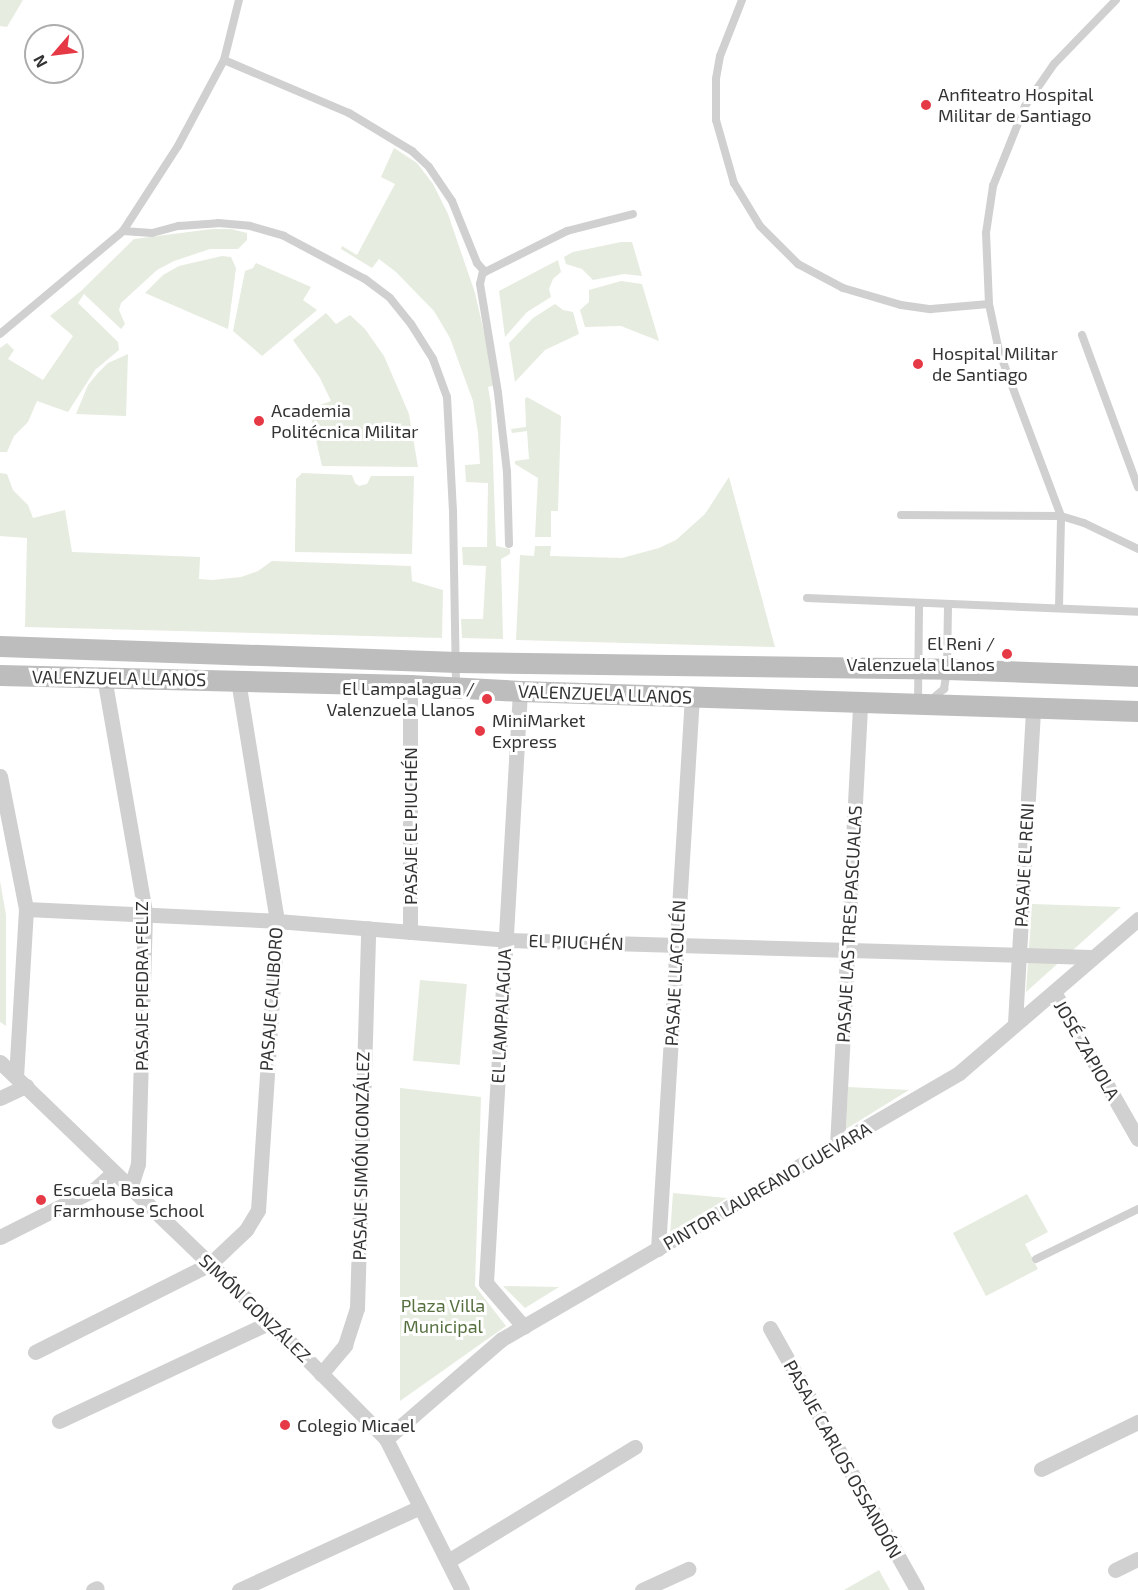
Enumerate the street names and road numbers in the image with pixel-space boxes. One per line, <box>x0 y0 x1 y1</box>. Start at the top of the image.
street label: VALENZUELA LLANOS <box>31 666 207 690</box>
street label: VALENZUELA LLANOS <box>517 680 693 708</box>
street label: PASAJE EL PIUCHÉN <box>399 747 421 905</box>
street label: PASAJE EL RENI <box>1010 802 1038 928</box>
street label: PASAJE LAS TRES PASCUALAS <box>832 804 866 1044</box>
street label: PASAJE LLACOLÉN <box>660 899 690 1047</box>
street label: PASAJE PIEDRA FELIZ <box>130 901 152 1071</box>
street label: PASAJE CALIBORO <box>255 926 287 1072</box>
street label: EL PIUCHÉN <box>528 930 624 954</box>
street label: EL LAMPALAGUA <box>487 948 515 1084</box>
street label: JOSÉ ZAPIOLA <box>1050 996 1124 1104</box>
street label: PASAJE SIMÓN GONZÁLEZ <box>348 1051 374 1261</box>
street label: PINTOR LAUREANO GUEVARA <box>659 1118 875 1254</box>
street label: SIMÓN GONZÁLEZ <box>195 1249 315 1367</box>
street label: PASAJE CARLOS OSSANDÓN <box>779 1356 907 1562</box>

